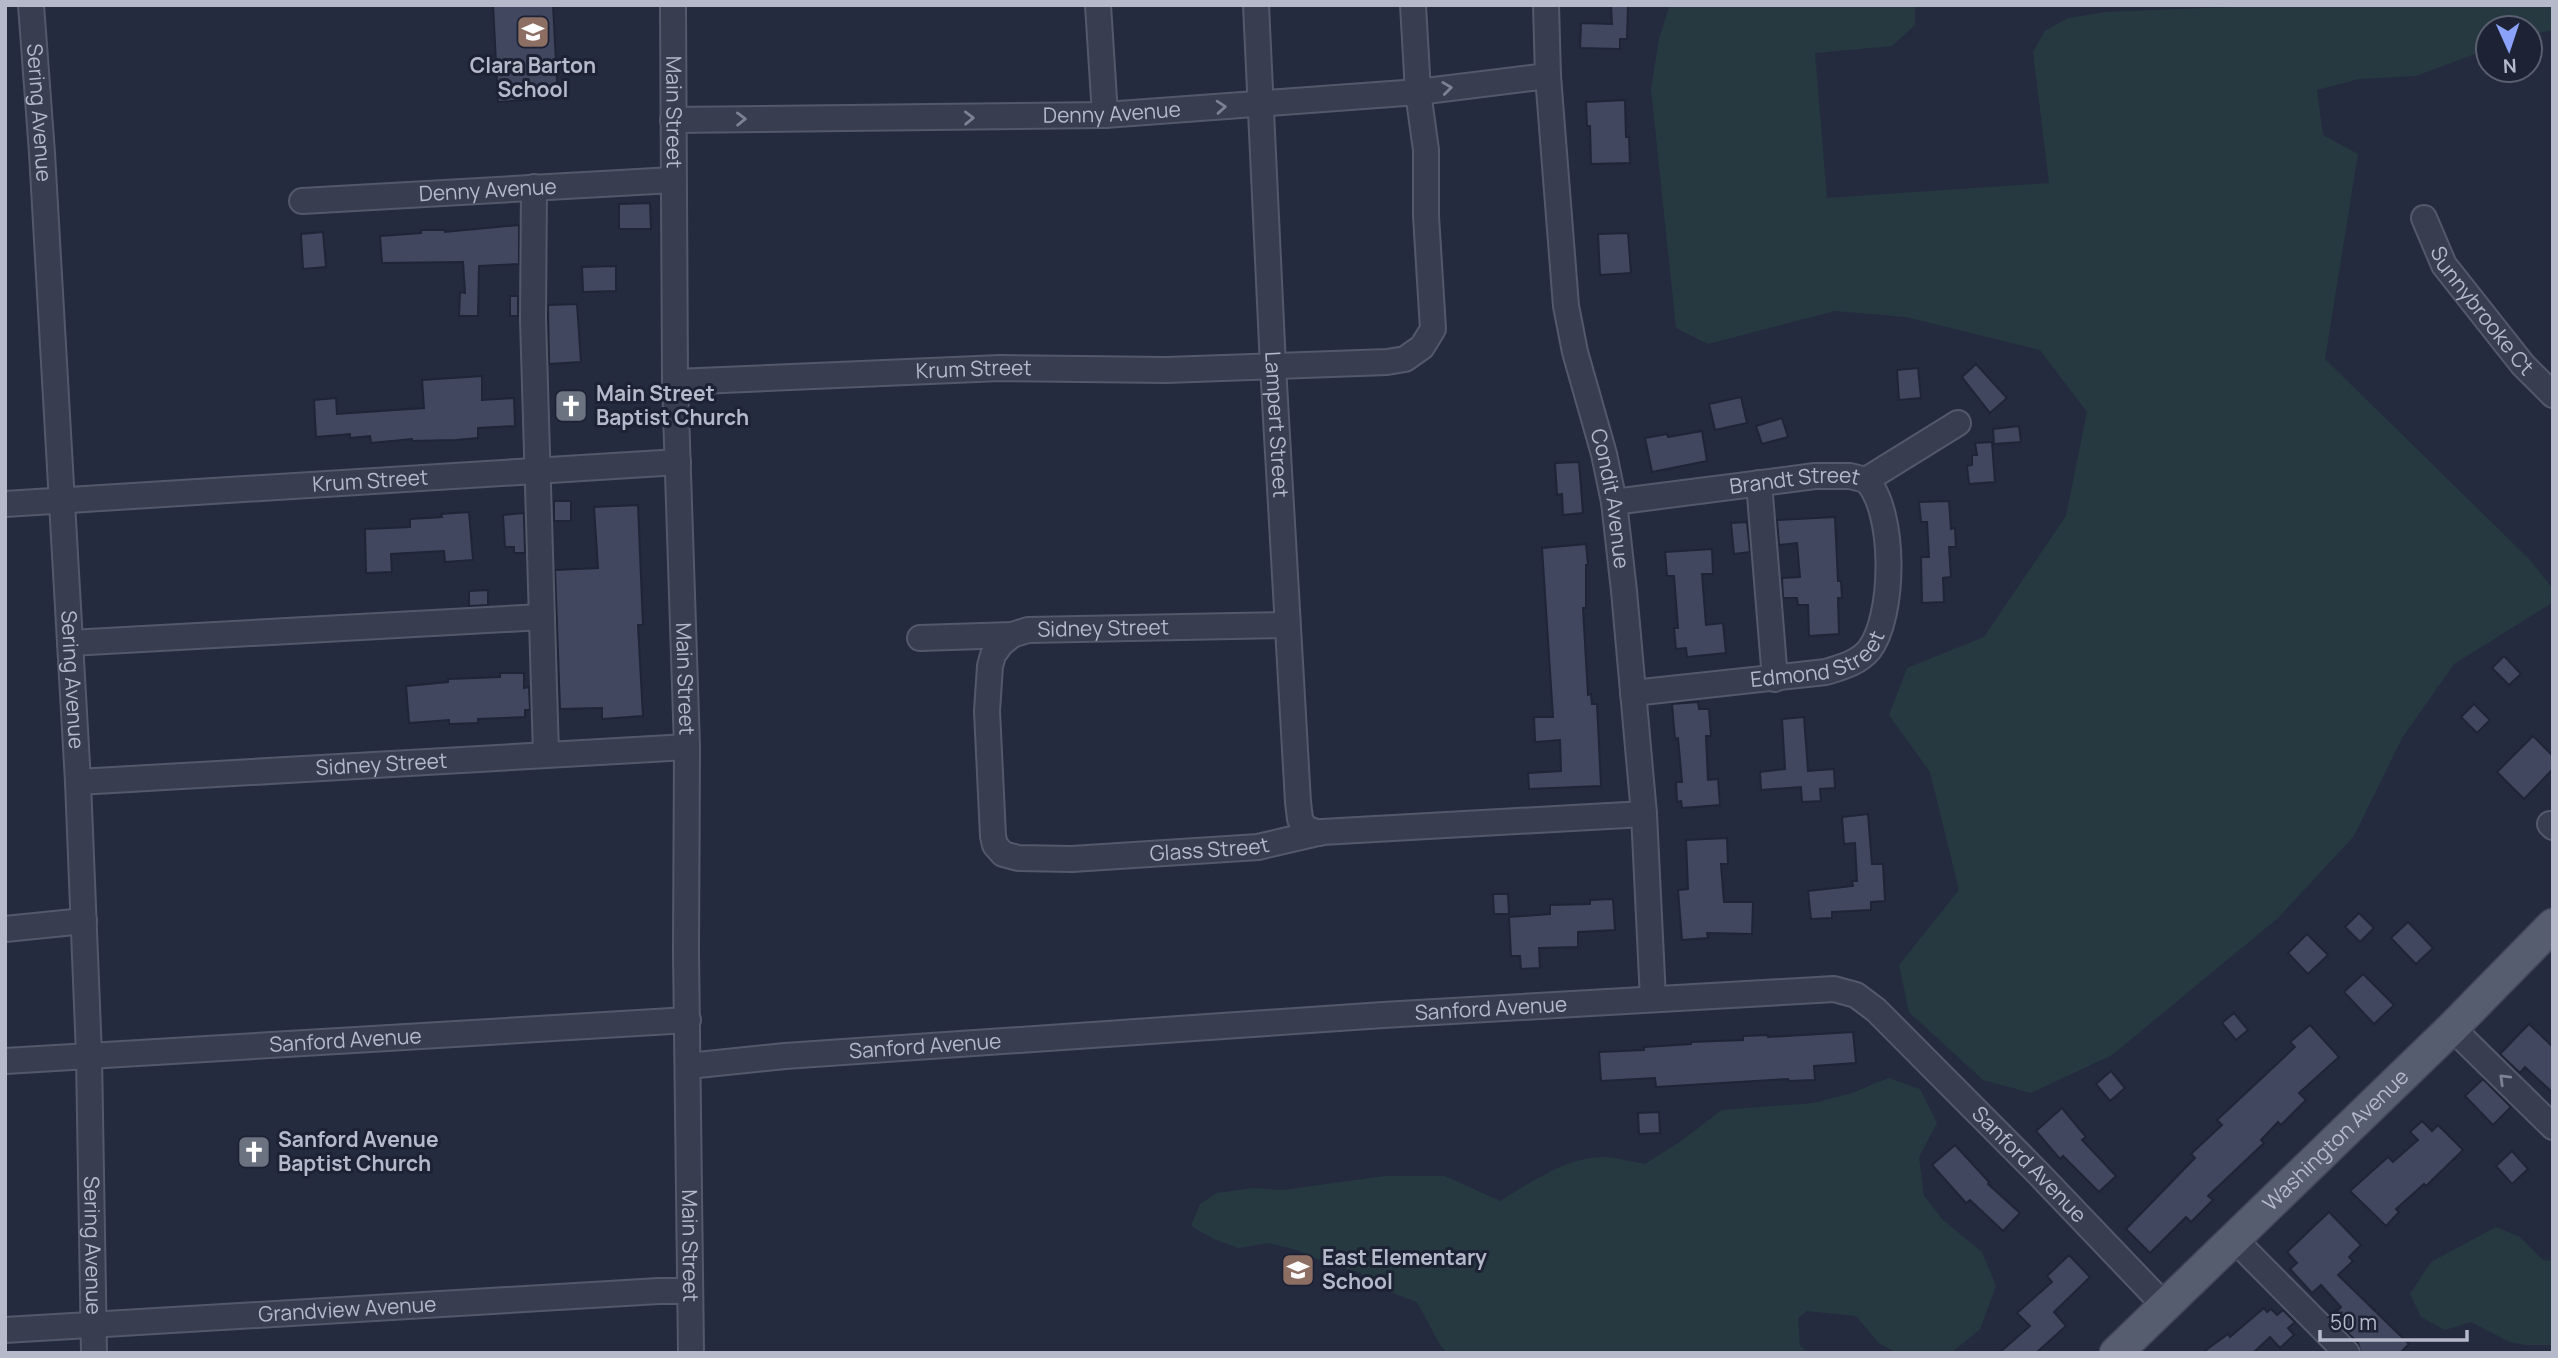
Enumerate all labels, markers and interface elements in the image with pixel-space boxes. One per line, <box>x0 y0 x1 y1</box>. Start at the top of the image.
school or university icon: Clara Barton School <box>514 13 552 51</box>
north arrow <box>2474 14 2544 84</box>
street label: Sering Avenue <box>21 42 59 183</box>
place label: Clara Barton School <box>470 51 596 103</box>
text: N <box>2502 53 2517 79</box>
street label: Main Street <box>660 56 689 168</box>
one-way arrow <box>1442 81 1453 96</box>
street label: Denny Avenue <box>1043 94 1182 129</box>
one-way arrow <box>1215 99 1226 114</box>
one-way arrow <box>964 110 975 125</box>
one-way arrow <box>737 111 747 127</box>
street label: Denny Avenue <box>418 172 557 207</box>
street label: Sunnybrooke Ct <box>2425 242 2540 381</box>
street label: Lampert Street <box>1259 350 1296 499</box>
street label: Krum Street <box>915 353 1032 385</box>
place label: Main Street Baptist Church <box>596 379 749 431</box>
church icon: Main Street Baptist Church <box>552 387 590 425</box>
street label: Condit Avenue <box>1585 425 1636 570</box>
street label: Brandt Street <box>1728 461 1863 500</box>
street label: Krum Street <box>311 463 429 498</box>
street label: Sering Avenue <box>55 610 91 750</box>
street label: Sidney Street <box>1037 612 1169 643</box>
street label: Main Street <box>670 622 702 736</box>
street label: Edmond Street <box>1749 626 1891 693</box>
street label: Sidney Street <box>315 746 448 781</box>
street label: Glass Street <box>1149 830 1272 867</box>
street label: Sanford Avenue <box>1414 989 1568 1026</box>
street label: Sanford Avenue <box>268 1021 422 1058</box>
street label: Sanford Avenue <box>848 1026 1002 1065</box>
street label: Washington Avenue <box>2256 1062 2414 1217</box>
one-way arrow <box>2499 1075 2512 1088</box>
street label: Sanford Avenue <box>1966 1100 2093 1228</box>
place label: Sanford Avenue Baptist Church <box>278 1125 439 1177</box>
church icon: Sanford Avenue Baptist Church <box>235 1133 273 1171</box>
street label: Sering Avenue <box>78 1176 108 1315</box>
street label: Main Street <box>676 1189 705 1302</box>
place label: East Elementary School <box>1322 1243 1487 1295</box>
school or university icon: East Elementary School <box>1279 1251 1317 1289</box>
street label: Grandview Avenue <box>258 1289 437 1328</box>
scale bar <box>2320 1298 2467 1342</box>
text: 50 m <box>2330 1308 2377 1336</box>

